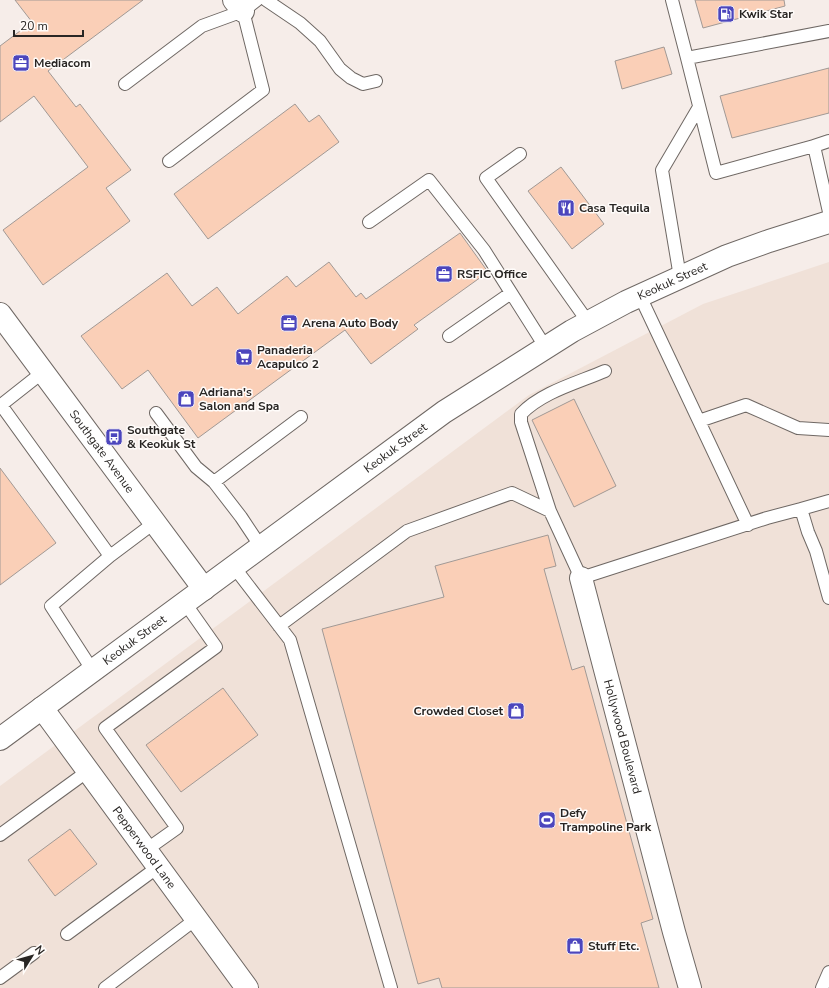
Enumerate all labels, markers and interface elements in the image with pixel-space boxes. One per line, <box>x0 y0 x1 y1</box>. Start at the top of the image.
fuel station icon: Kwik Star <box>716 4 736 24</box>
place label: Kwik Star <box>739 6 793 22</box>
scale bar <box>14 12 83 38</box>
text: 20 m <box>20 18 48 34</box>
office icon: Mediacom <box>11 53 31 73</box>
place label: Mediacom <box>34 55 91 71</box>
restaurant icon: Casa Tequila <box>556 198 576 218</box>
place label: Casa Tequila <box>579 200 650 216</box>
street label: Keokuk Street <box>635 258 710 304</box>
office icon: RSFIC Office <box>434 264 454 284</box>
place label: RSFIC Office <box>457 266 528 282</box>
office icon: Arena Auto Body <box>279 313 299 333</box>
place label: Arena Auto Body <box>302 315 399 331</box>
place label: Panaderia Acapulco 2 <box>257 342 319 372</box>
supermarket icon: Panaderia Acapulco 2 <box>234 347 254 367</box>
place label: Adriana's Salon and Spa <box>199 384 279 414</box>
shop icon: Adriana's Salon and Spa <box>176 389 196 409</box>
street label: Southgate Avenue <box>66 407 138 496</box>
street label: Keokuk Street <box>360 419 431 477</box>
place label: Southgate & Keokuk St <box>127 422 196 452</box>
bus stop icon: Southgate & Keokuk St <box>104 427 124 447</box>
street label: Keokuk Street <box>99 611 170 669</box>
street label: Hollywood Boulevard <box>600 678 645 796</box>
shop icon: Crowded Closet <box>506 701 526 721</box>
place label: Crowded Closet <box>413 703 503 719</box>
street label: Pepperwood Lane <box>109 803 180 892</box>
place label: Defy Trampoline Park <box>560 805 652 835</box>
sports icon: Defy Trampoline Park <box>537 810 557 830</box>
north arrow <box>12 936 52 976</box>
shop icon: Stuff Etc. <box>565 936 585 956</box>
place label: Stuff Etc. <box>588 938 639 954</box>
text: N <box>31 942 48 958</box>

